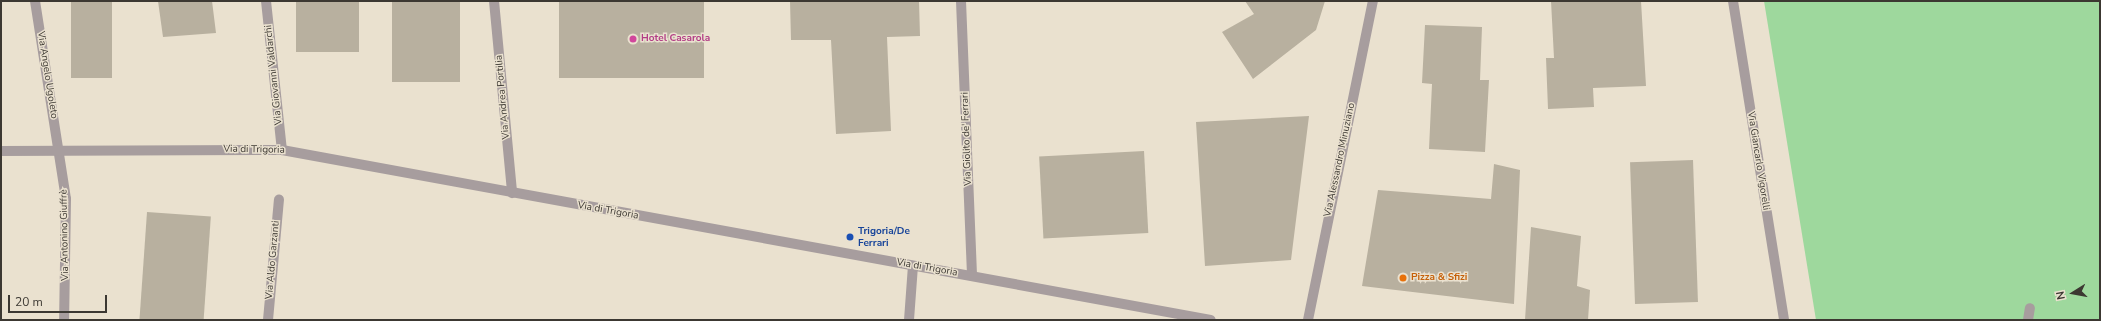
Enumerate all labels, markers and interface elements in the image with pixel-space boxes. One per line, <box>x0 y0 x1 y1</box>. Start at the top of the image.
street label: Via Giovanni Valdarchi <box>263 24 285 126</box>
street label: Via Angelo Ugoleto <box>34 31 60 119</box>
place label: Hotel Casarola <box>641 33 710 45</box>
marker: Hotel Casarola <box>628 34 638 44</box>
street label: Via Andrea Portilia <box>493 54 513 140</box>
street label: Via Giolito de' Ferrari <box>959 92 975 186</box>
street label: Via Alessandro Minuziano <box>1322 102 1358 218</box>
street label: Via Giancarlo Vigorelli <box>1744 111 1772 211</box>
street label: Via di Trigoria <box>223 143 285 157</box>
street label: Via Antonino Giuffrè <box>58 189 72 281</box>
street label: Via di Trigoria <box>577 200 639 222</box>
street label: Via Aldo Garzanti <box>264 220 282 300</box>
place label: Trigoria/De Ferrari <box>858 225 910 248</box>
marker: Trigoria/De Ferrari <box>845 232 855 242</box>
street label: Via di Trigoria <box>896 257 958 279</box>
place label: Pizza & Sfizi <box>1411 272 1467 284</box>
marker: Pizza & Sfizi <box>1398 273 1408 283</box>
north arrow <box>2053 273 2093 313</box>
scale bar <box>10 287 109 313</box>
text: N <box>2053 290 2069 301</box>
text: 20 m <box>15 294 43 310</box>

